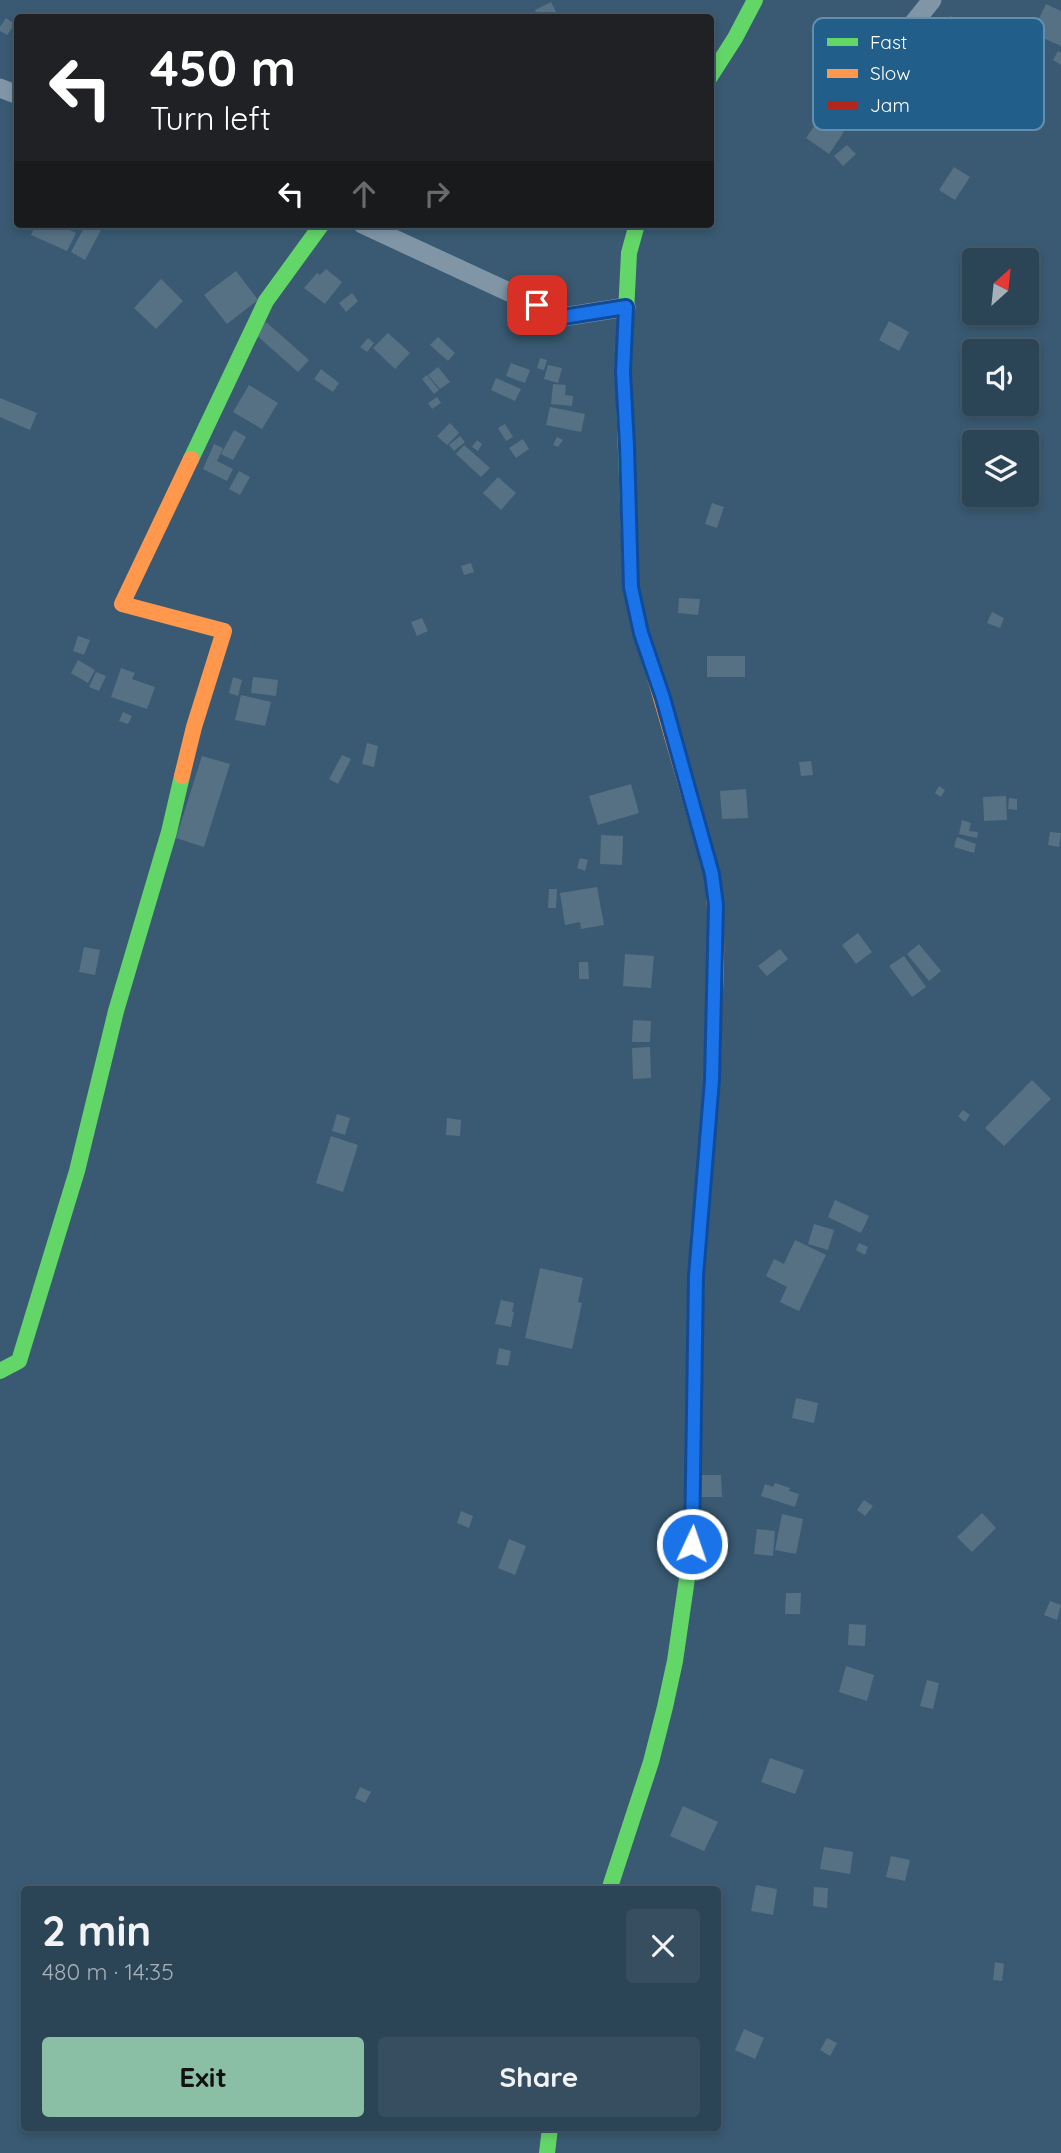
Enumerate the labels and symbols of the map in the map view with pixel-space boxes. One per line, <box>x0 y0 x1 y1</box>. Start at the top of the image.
legend <box>813 18 1044 130</box>
text: Fast <box>870 30 907 54</box>
text: Slow <box>870 61 911 85</box>
text: Jam <box>870 93 910 117</box>
north arrow <box>962 248 1040 326</box>
pin <box>507 275 567 335</box>
position arrow <box>655 1507 729 1581</box>

